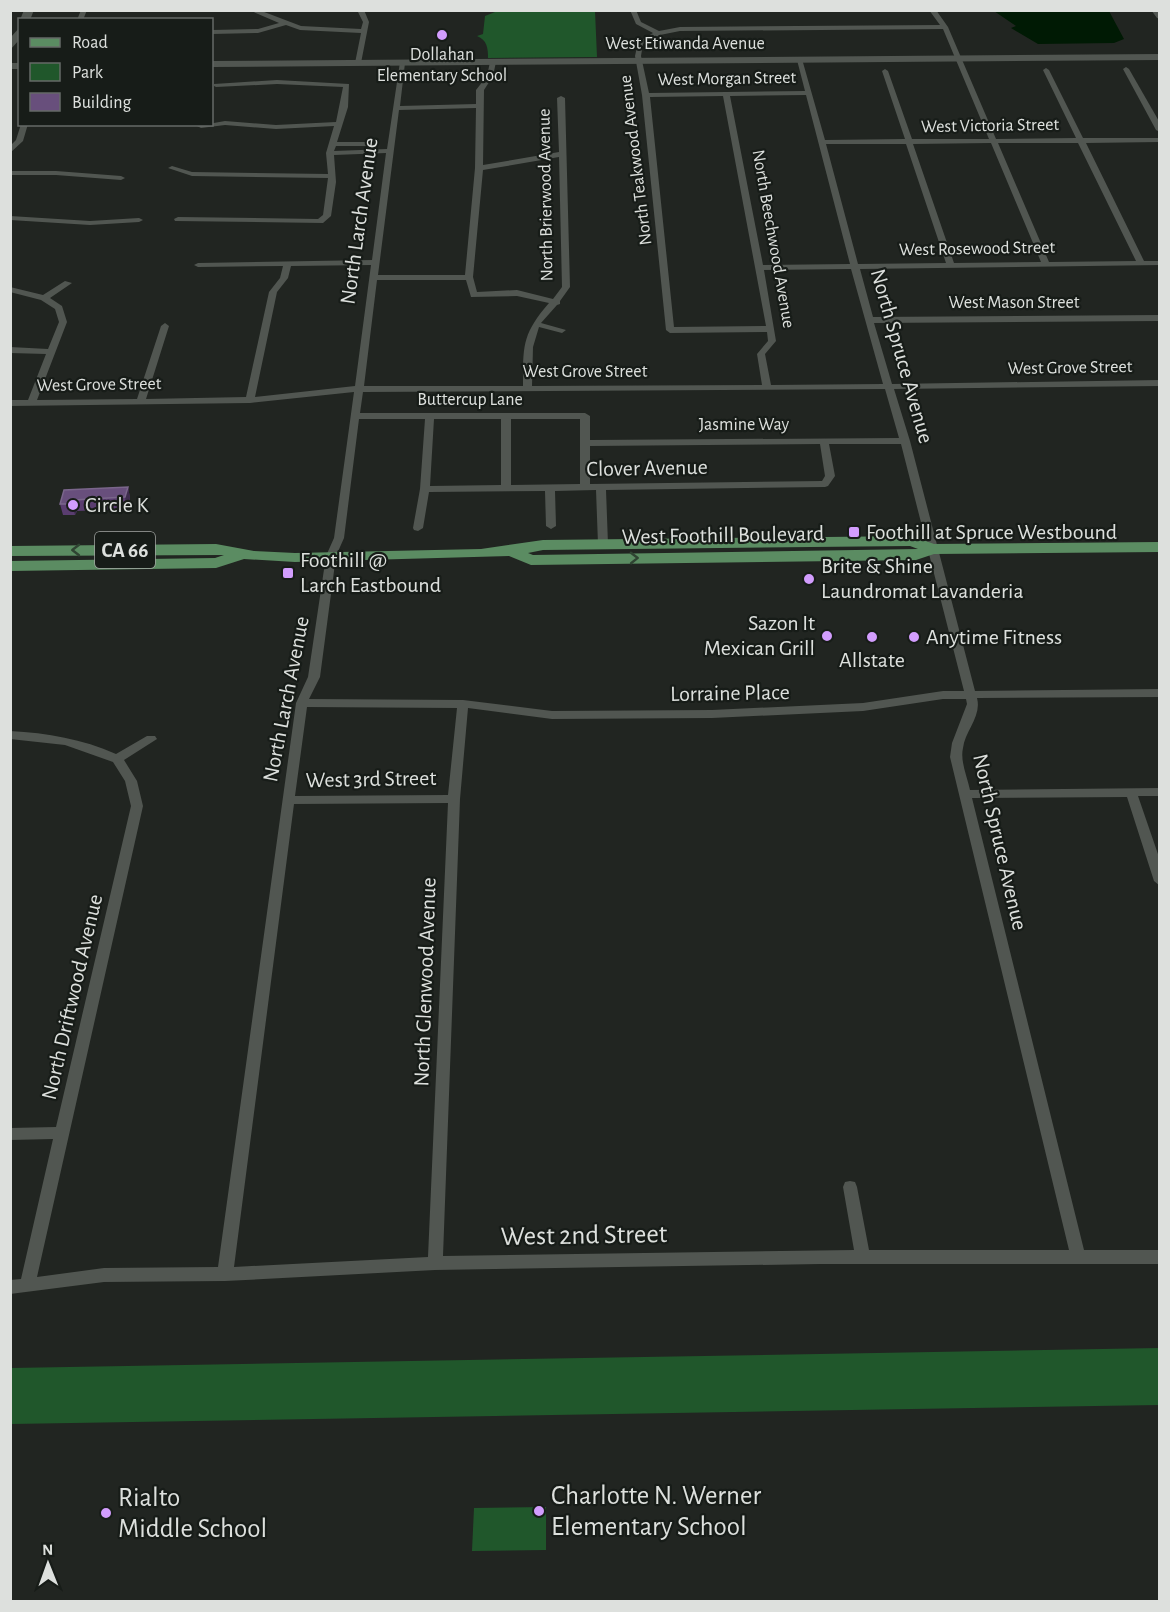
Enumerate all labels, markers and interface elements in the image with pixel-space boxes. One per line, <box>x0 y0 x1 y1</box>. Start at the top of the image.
legend <box>18 18 213 126</box>
marker: Dollahan Elementary School <box>435 28 449 42</box>
text: Road <box>72 34 108 52</box>
street label: West Etiwanda Avenue <box>605 35 765 53</box>
place label: Dollahan Elementary School <box>377 46 507 85</box>
text: Park <box>72 64 104 82</box>
street label: West Morgan Street <box>658 69 797 89</box>
street label: North Teakwood Avenue <box>617 74 655 246</box>
text: Building <box>72 94 132 112</box>
street label: North Brierwood Avenue <box>535 108 557 282</box>
street label: West Victoria Street <box>921 116 1060 136</box>
street label: North Larch Avenue <box>336 136 382 306</box>
street label: North Beechwood Avenue <box>748 148 798 330</box>
street label: West Rosewood Street <box>899 239 1056 259</box>
street label: North Spruce Avenue <box>867 266 937 446</box>
street label: West Mason Street <box>948 294 1080 312</box>
street label: West Grove Street <box>1007 358 1133 378</box>
street label: West Grove Street <box>523 363 648 381</box>
street label: West Grove Street <box>36 375 162 395</box>
street label: Buttercup Lane <box>417 391 523 409</box>
street label: Jasmine Way <box>699 416 789 434</box>
street label: Clover Avenue <box>586 456 708 480</box>
place label: Circle K <box>85 494 150 516</box>
marker: Circle K <box>66 498 80 512</box>
place label: Foothill at Spruce Westbound <box>866 521 1117 543</box>
street label: West Foothill Boulevard <box>621 522 825 548</box>
marker: Foothill at Spruce Westbound <box>847 525 861 539</box>
road number: CA 66 <box>95 532 155 568</box>
one-way arrow <box>71 544 80 556</box>
place label: Foothill @ Larch Eastbound <box>300 549 441 596</box>
one-way arrow <box>629 552 638 565</box>
place label: Brite & Shine Laundromat Lavanderia <box>821 555 1024 602</box>
marker: Foothill @ Larch Eastbound <box>281 566 295 580</box>
marker: Brite & Shine Laundromat Lavanderia <box>802 572 816 586</box>
place label: Sazon It Mexican Grill <box>704 612 815 659</box>
street label: North Larch Avenue <box>259 614 313 784</box>
place label: Anytime Fitness <box>926 626 1062 648</box>
marker: Sazon It Mexican Grill <box>820 629 834 643</box>
marker: Allstate <box>865 630 879 644</box>
marker: Anytime Fitness <box>907 630 921 644</box>
place label: Allstate <box>839 649 905 671</box>
street label: Lorraine Place <box>670 681 790 705</box>
street label: North Spruce Avenue <box>969 752 1031 932</box>
street label: West 3rd Street <box>306 767 436 791</box>
street label: North Glenwood Avenue <box>410 877 440 1087</box>
street label: North Driftwood Avenue <box>38 892 106 1102</box>
street label: West 2nd Street <box>500 1220 668 1250</box>
place label: Charlotte N. Werner Elementary School <box>551 1482 761 1541</box>
place label: Rialto Middle School <box>118 1484 267 1542</box>
marker: Charlotte N. Werner Elementary School <box>532 1504 546 1518</box>
marker: Rialto Middle School <box>99 1506 113 1520</box>
north arrow <box>18 1534 78 1594</box>
text: N <box>42 1542 53 1558</box>

